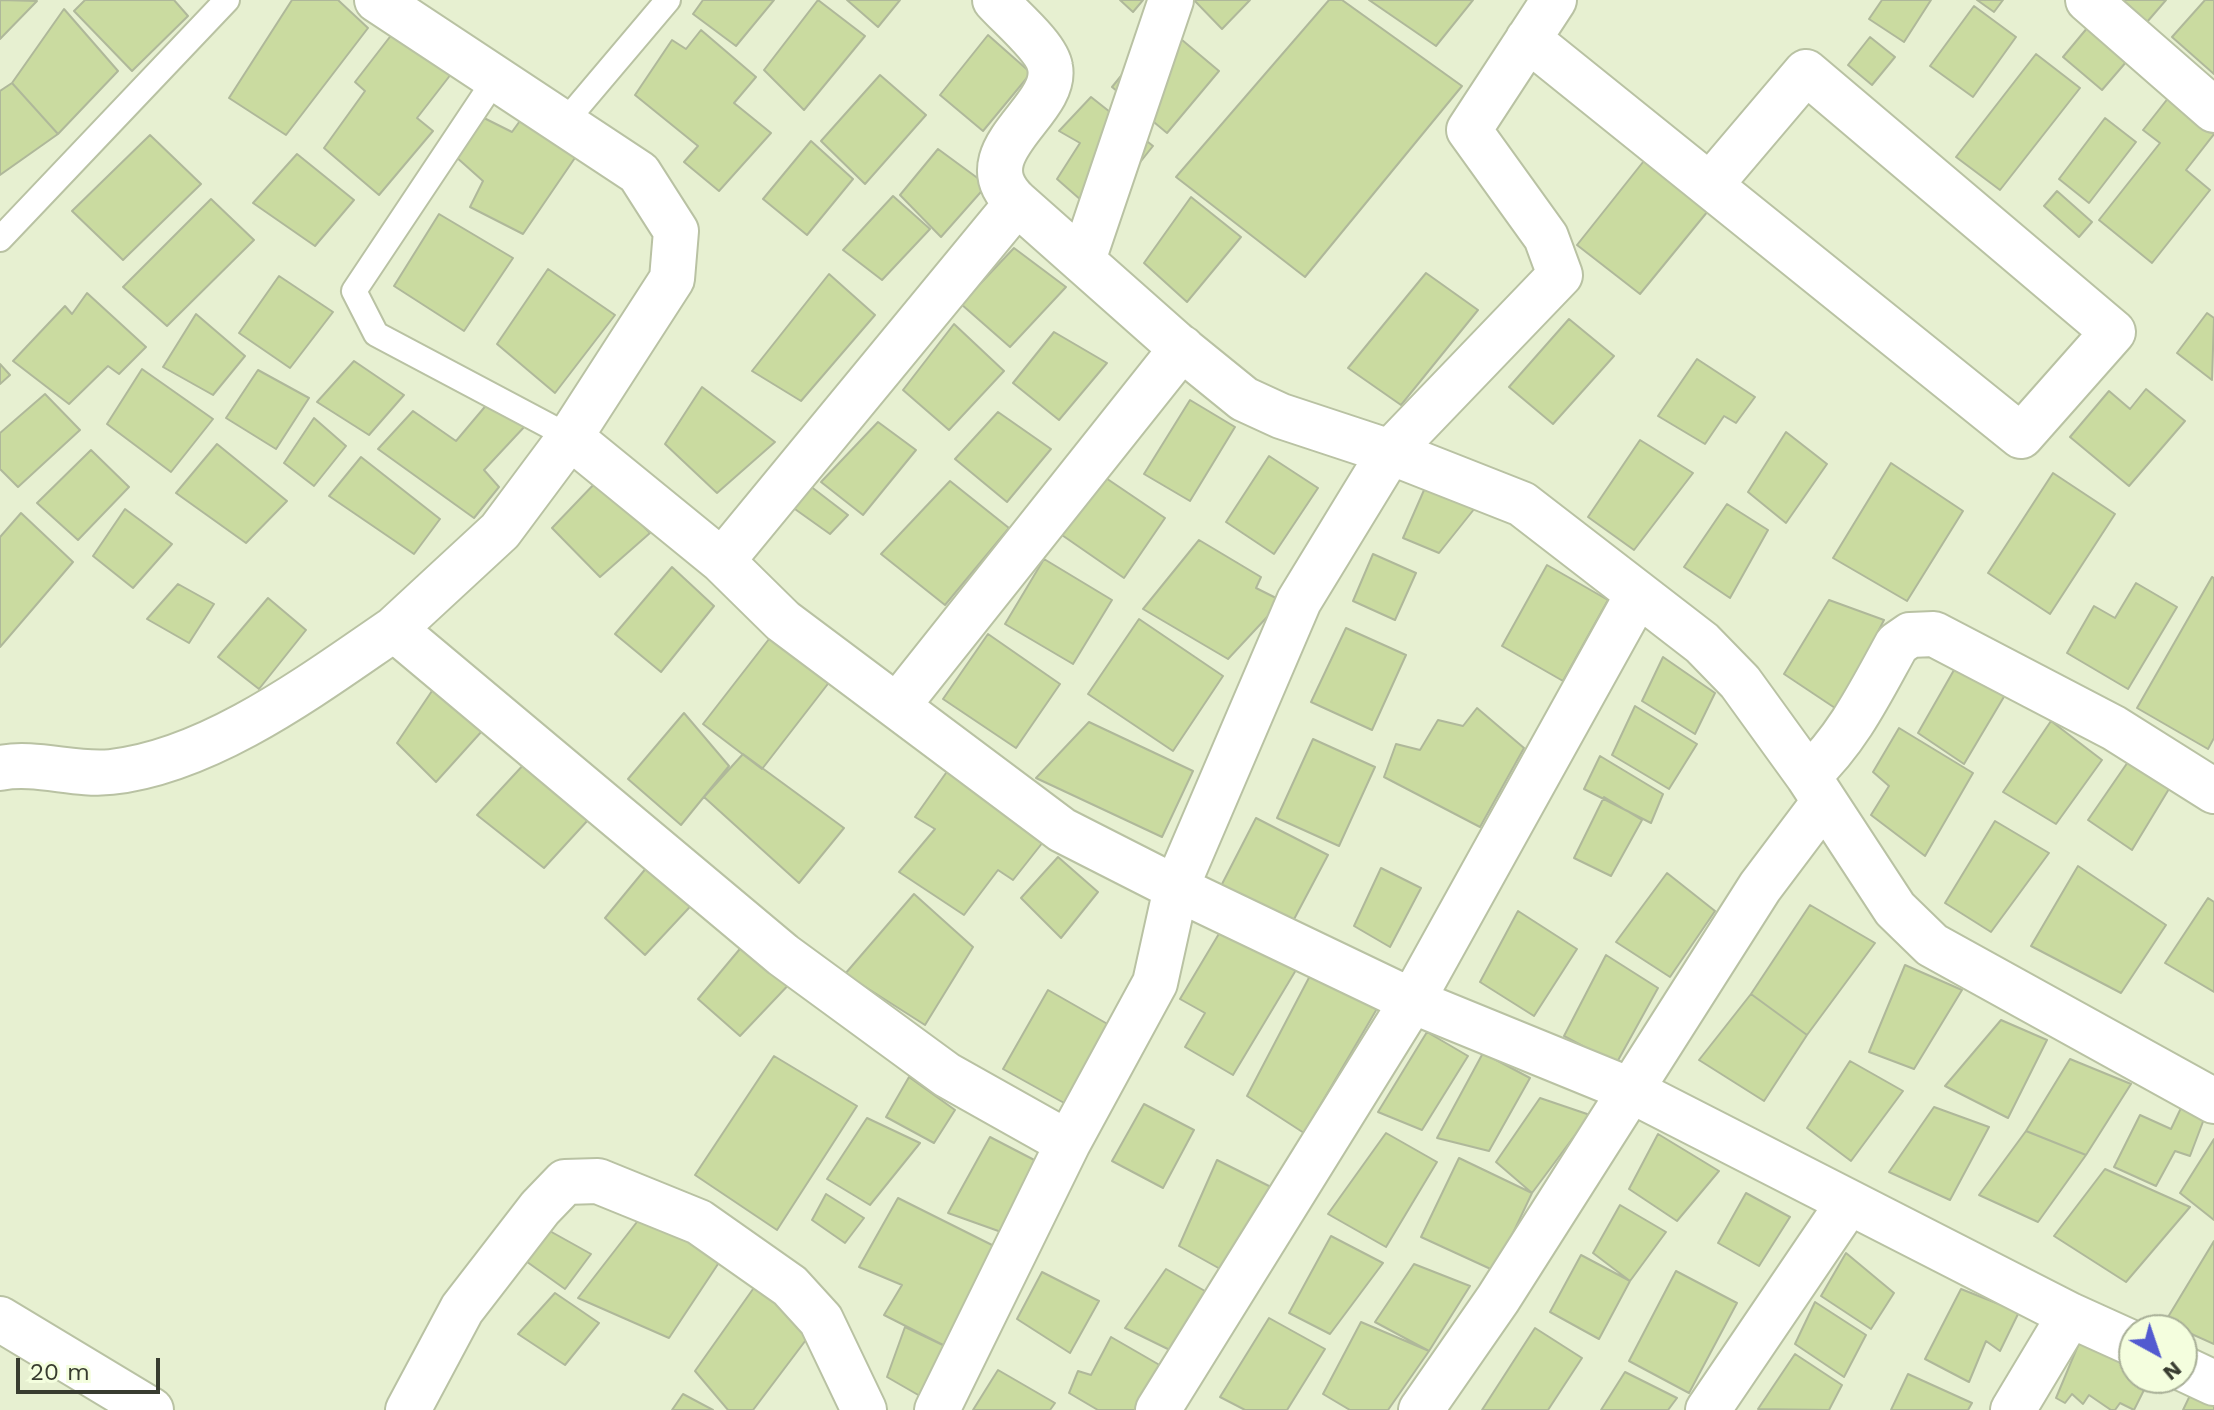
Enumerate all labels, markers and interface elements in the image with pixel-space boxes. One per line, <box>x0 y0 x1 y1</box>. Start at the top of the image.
north arrow <box>2118 1314 2198 1394</box>
scale bar <box>20 1342 164 1392</box>
text: N <box>2158 1356 2187 1386</box>
text: 20 m <box>30 1358 90 1386</box>

